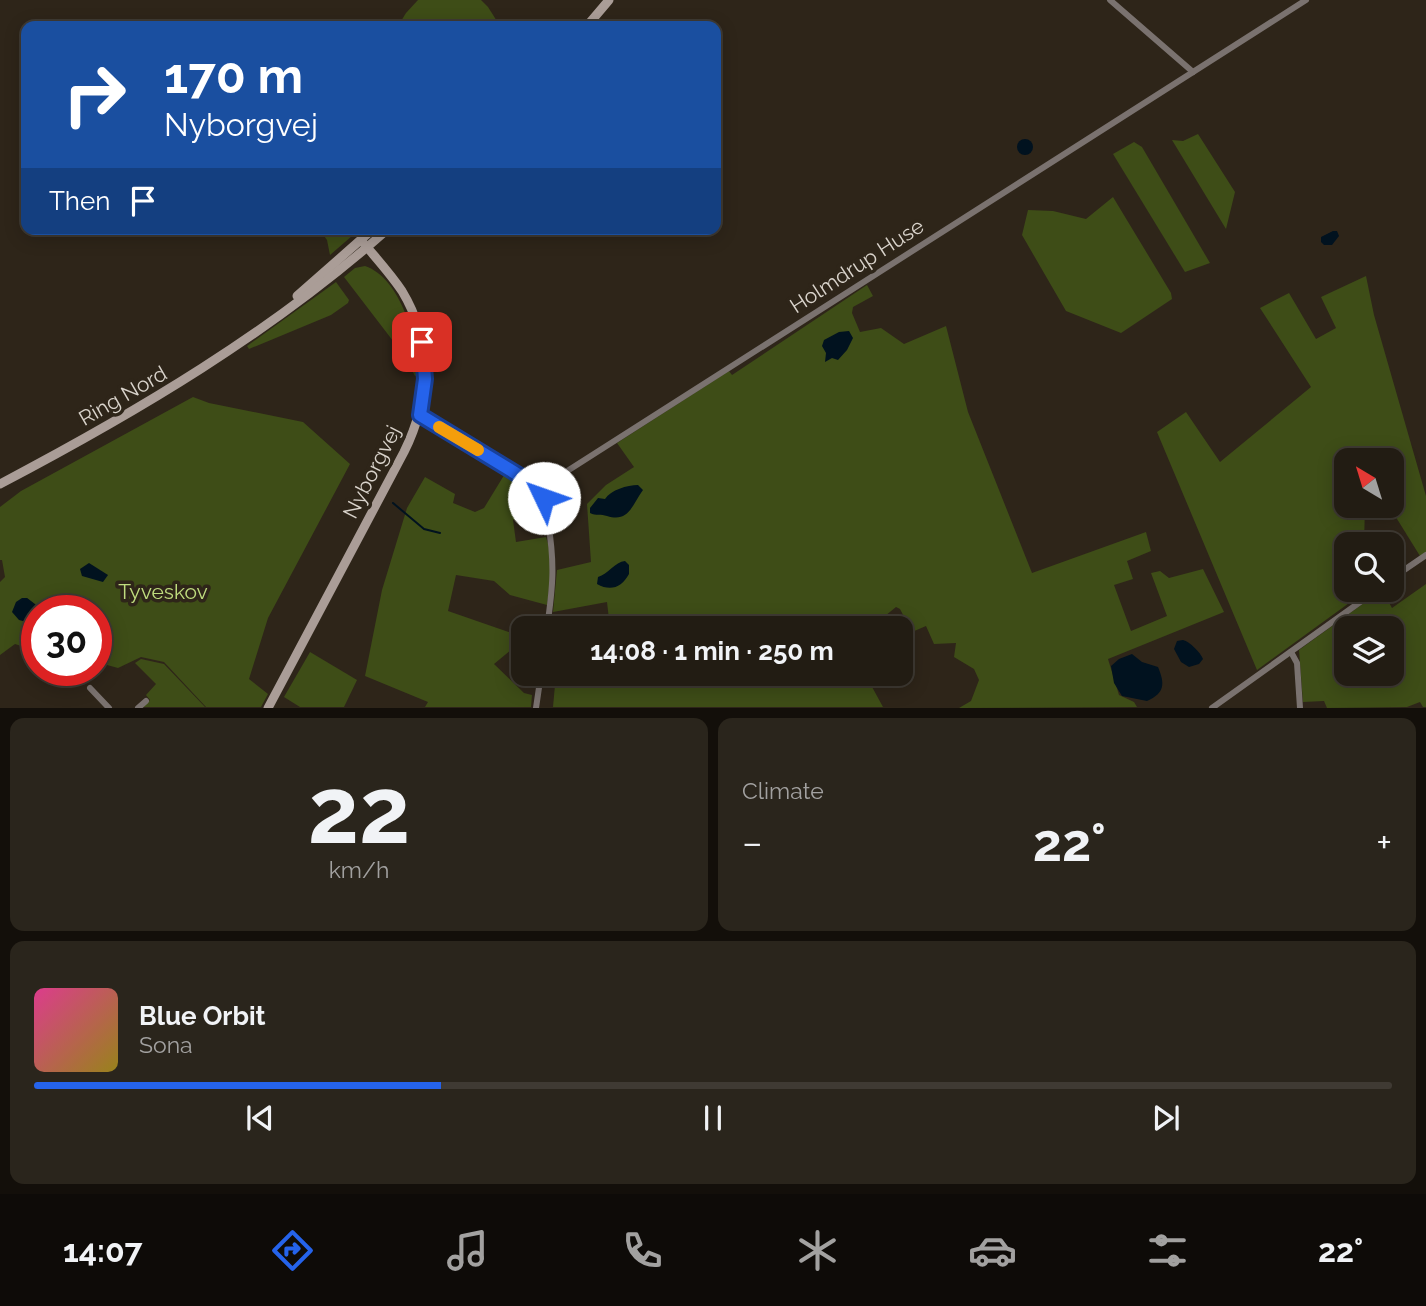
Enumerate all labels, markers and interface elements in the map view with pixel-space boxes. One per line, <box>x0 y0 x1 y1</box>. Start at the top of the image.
text: 170 m <box>164 47 303 104</box>
icon: right <box>49 49 140 140</box>
text: Nyborgvej <box>164 106 318 143</box>
icon: arrive <box>124 182 162 220</box>
text: Then <box>49 186 110 216</box>
street label: Holmdrup Huse <box>785 213 928 318</box>
pin <box>392 312 452 372</box>
icon: arrive <box>403 323 441 361</box>
street label: Ring Nord <box>74 360 171 431</box>
street label: Nyborgvej <box>337 421 406 522</box>
north arrow <box>1334 448 1404 518</box>
map controls <box>1334 448 1404 686</box>
position arrow <box>507 461 581 535</box>
button: search <box>1334 532 1404 602</box>
park label: Tyveskov <box>118 579 208 604</box>
speed limit sign: 30 <box>21 595 112 686</box>
button: layers <box>1334 616 1404 686</box>
text: 14:08 · 1 min · 250 m <box>590 636 834 666</box>
text: 22 <box>308 757 410 864</box>
text: Climate <box>742 777 824 804</box>
text: 22° <box>1033 812 1106 873</box>
text: − <box>742 820 762 865</box>
text: + <box>1376 820 1392 865</box>
text: km/h <box>329 856 389 883</box>
text: Blue Orbit <box>139 1001 266 1031</box>
text: Sona <box>139 1031 193 1058</box>
icon: previous <box>241 1099 279 1137</box>
icon: pause <box>694 1099 732 1137</box>
icon: next <box>1147 1099 1185 1137</box>
icon: directions <box>268 1226 317 1275</box>
icon: music <box>443 1226 492 1275</box>
icon: phone <box>618 1226 667 1275</box>
icon: climate <box>793 1226 842 1275</box>
icon: car <box>968 1226 1017 1275</box>
icon: filters <box>1143 1226 1192 1275</box>
text: 14:07 <box>63 1232 143 1269</box>
text: 22° <box>1318 1232 1363 1269</box>

